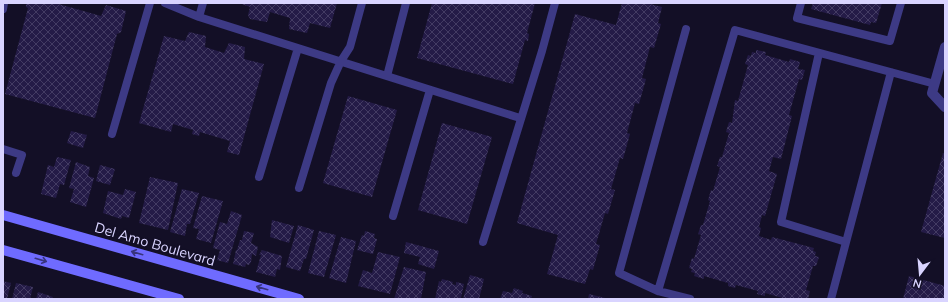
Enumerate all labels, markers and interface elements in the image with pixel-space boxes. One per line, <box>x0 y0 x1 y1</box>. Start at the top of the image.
street label: Del Amo Boulevard <box>93 218 217 270</box>
one-way arrow <box>130 249 143 256</box>
north arrow <box>900 254 940 294</box>
one-way arrow <box>34 257 47 264</box>
text: N <box>911 276 923 291</box>
one-way arrow <box>255 284 268 291</box>

